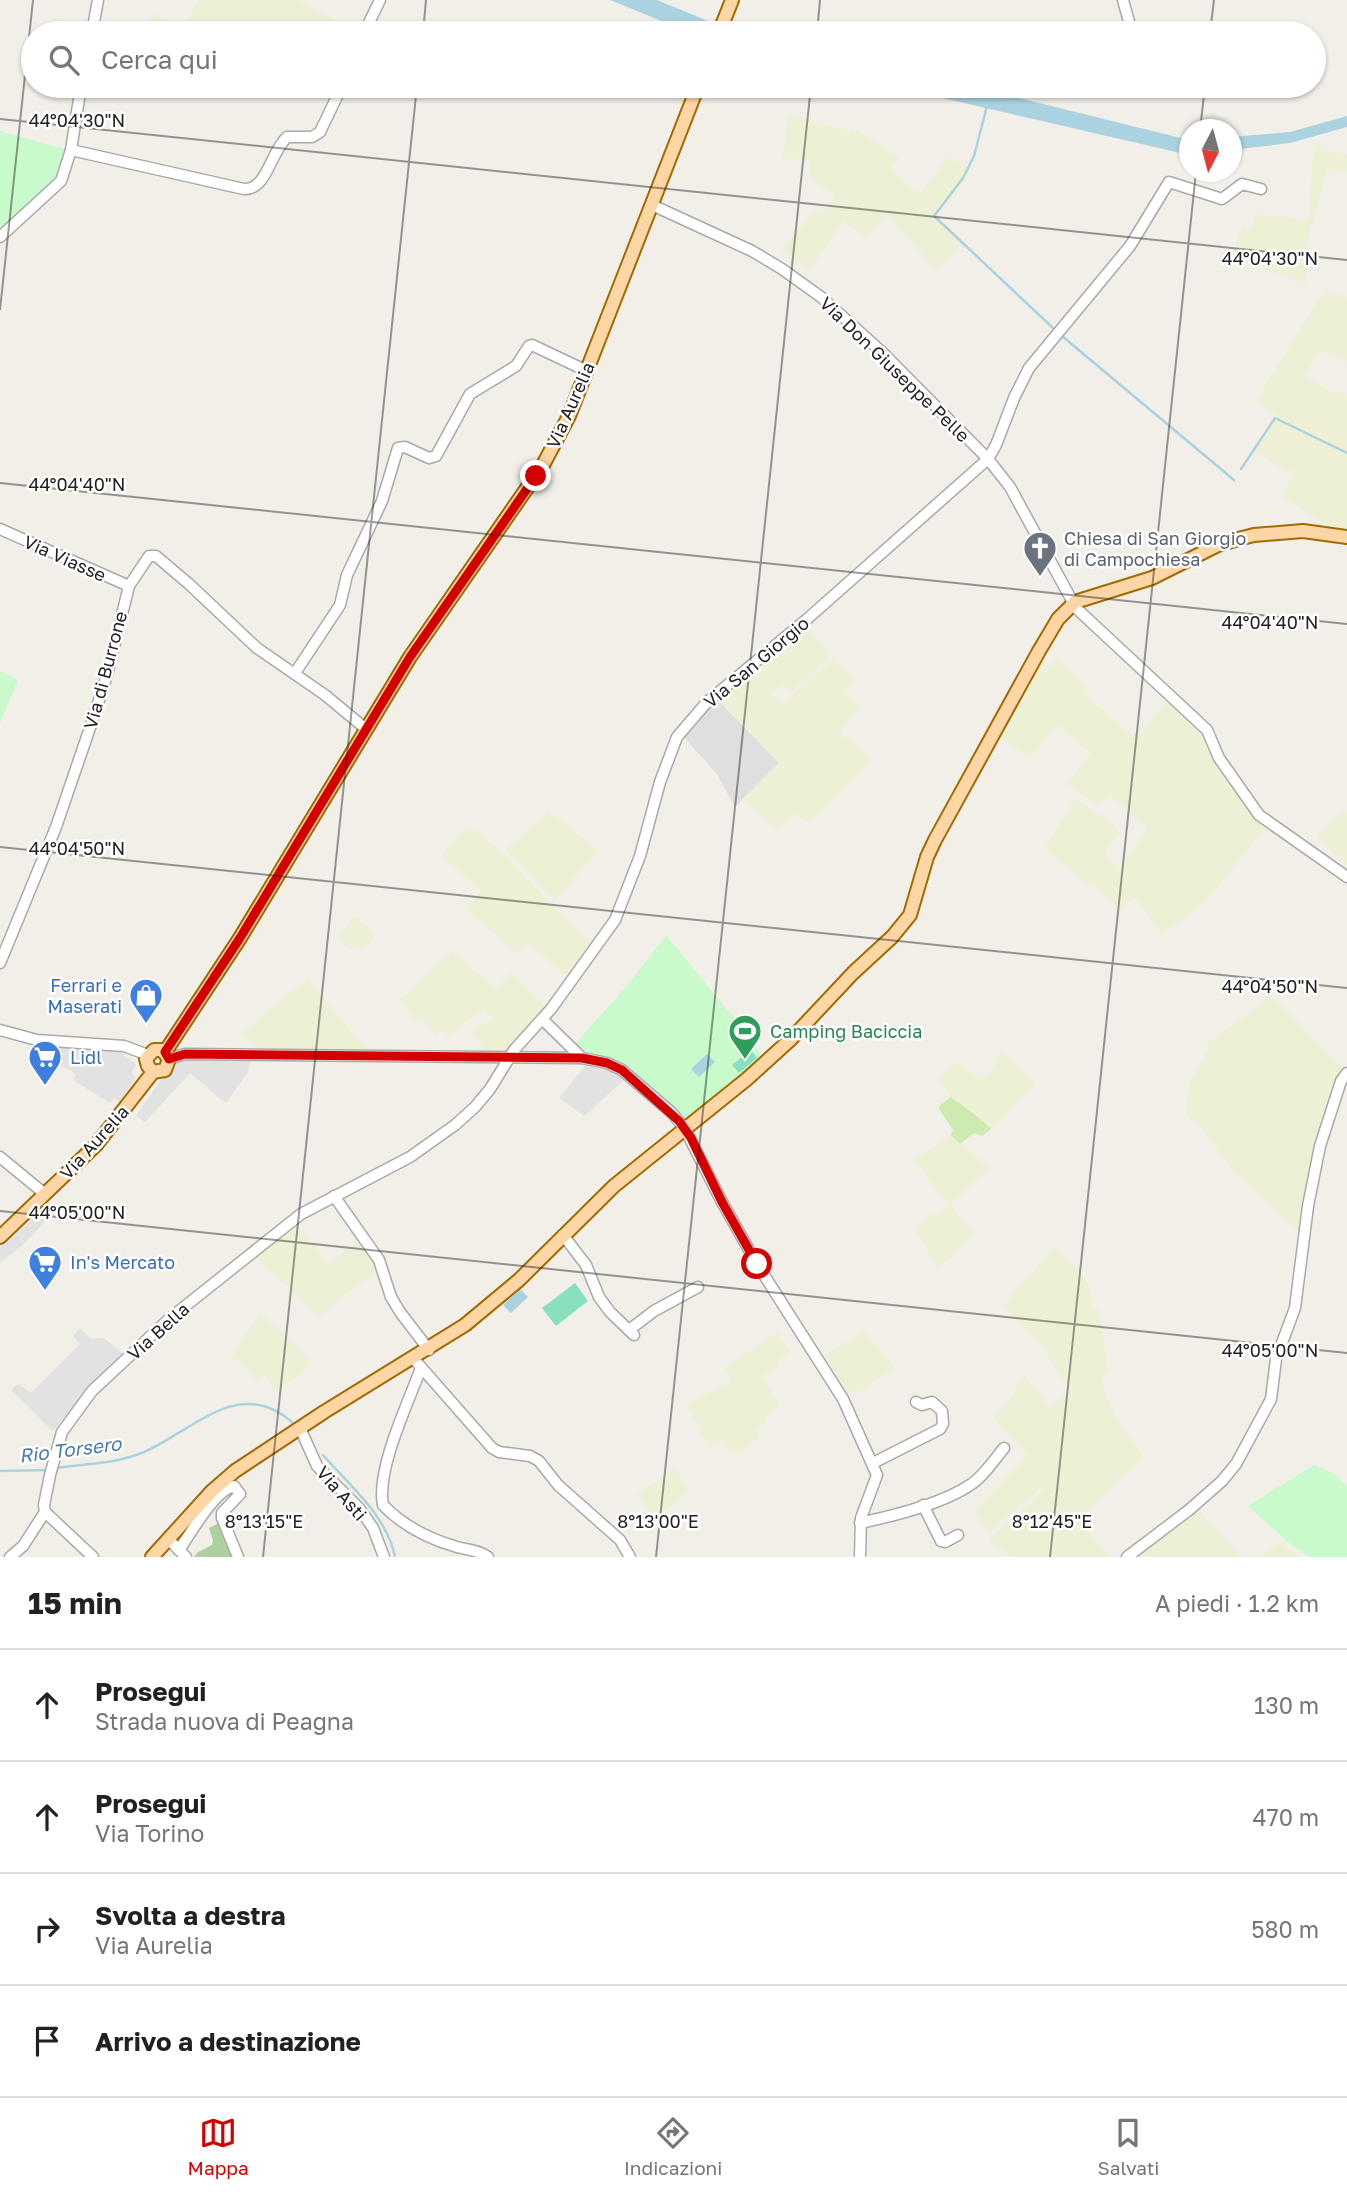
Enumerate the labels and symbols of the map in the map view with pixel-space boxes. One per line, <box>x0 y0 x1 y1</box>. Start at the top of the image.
text: 44°04'30"N <box>29 109 125 131</box>
north arrow <box>1179 119 1242 182</box>
text: 44°04'30"N <box>1222 247 1318 269</box>
street label: Via Don Giuseppe Pelle <box>815 292 975 446</box>
street label: Via Aurelia <box>541 358 599 452</box>
route end <box>520 460 551 491</box>
text: 44°04'40"N <box>28 473 126 495</box>
place label: Chiesa di San Giorgio di Campochiesa <box>1064 527 1246 570</box>
church icon: Chiesa di San Giorgio di Campochiesa <box>1021 529 1059 578</box>
street label: Via Viasse <box>20 530 110 586</box>
street label: Via di Burrone <box>79 609 131 731</box>
text: 44°04'40"N <box>1221 611 1319 633</box>
street label: Via San Giorgio <box>699 612 813 712</box>
text: 44°04'50"N <box>29 837 125 859</box>
place label: Ferrari e Maserati <box>48 974 122 1017</box>
text: 44°04'50"N <box>1222 975 1318 997</box>
shop icon: Ferrari e Maserati <box>127 976 165 1025</box>
sports icon: Camping Baciccia <box>726 1012 764 1061</box>
place label: Camping Baciccia <box>770 1020 922 1042</box>
supermarket icon: Lidl <box>26 1038 64 1087</box>
place label: Lidl <box>70 1046 102 1068</box>
street label: Via Aurelia <box>55 1100 133 1184</box>
text: 44°05'00"N <box>29 1201 125 1223</box>
supermarket icon: In's Mercato <box>26 1243 64 1292</box>
route start <box>741 1248 772 1279</box>
place label: In's Mercato <box>70 1251 175 1273</box>
street label: Via Bella <box>122 1297 194 1365</box>
text: 44°05'00"N <box>1222 1339 1318 1361</box>
water label: Rio Torsero <box>18 1431 124 1467</box>
street label: Via Asti <box>312 1461 372 1525</box>
text: 8°13'15"E <box>225 1510 303 1532</box>
text: 8°13'00"E <box>617 1510 699 1532</box>
text: 8°12'45"E <box>1012 1510 1092 1532</box>

